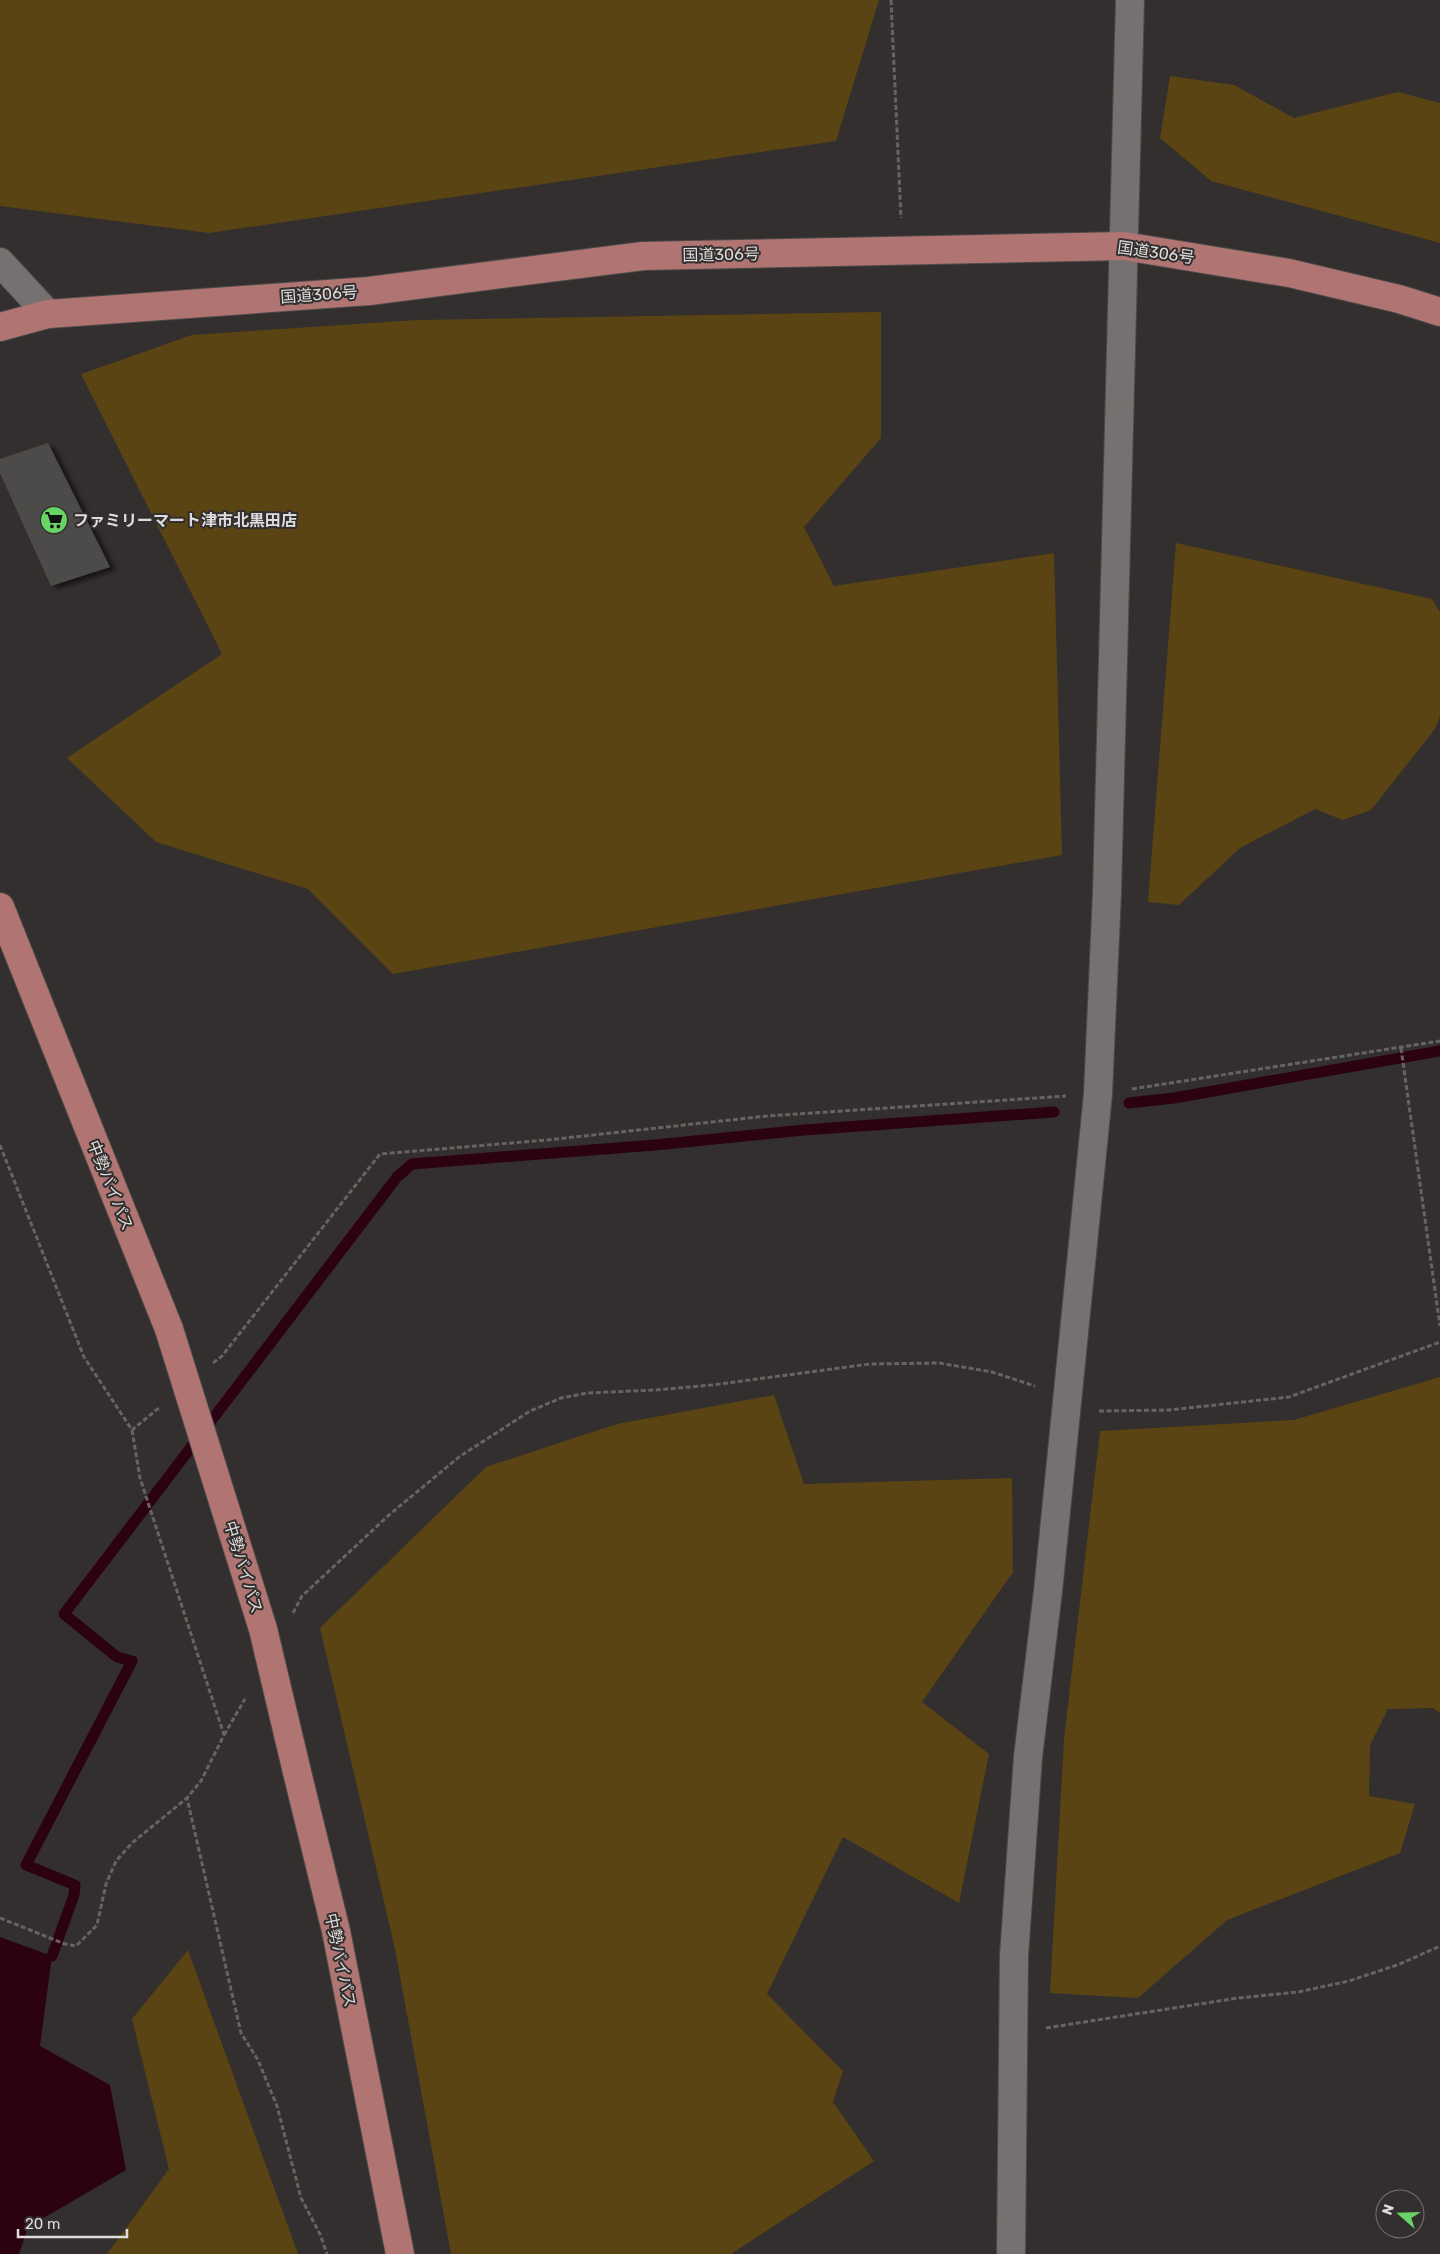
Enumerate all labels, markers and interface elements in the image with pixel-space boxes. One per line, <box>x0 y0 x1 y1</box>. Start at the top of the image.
street label: 国道306号 <box>1116 238 1196 267</box>
street label: 国道306号 <box>682 244 760 265</box>
street label: 国道306号 <box>280 282 358 307</box>
supermarket icon: ファミリーマート津市北黒田店 <box>39 505 69 535</box>
place label: ファミリーマート津市北黒田店 <box>73 511 297 530</box>
street label: 中勢バイパス <box>84 1137 137 1233</box>
street label: 中勢バイパス <box>220 1519 267 1616</box>
street label: 中勢バイパス <box>321 1911 360 2009</box>
north arrow <box>1375 2189 1425 2239</box>
text: N <box>1379 2202 1398 2217</box>
scale bar <box>18 2206 126 2238</box>
text: 20 m <box>25 2215 60 2233</box>

